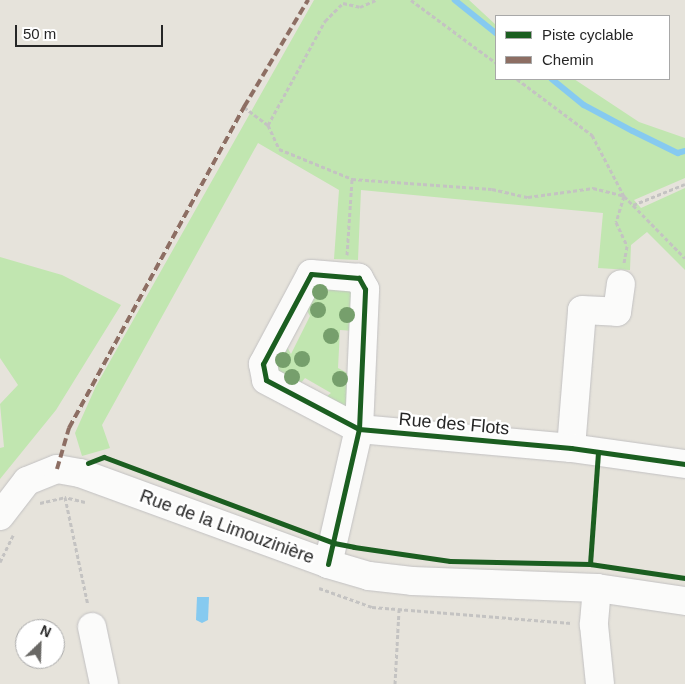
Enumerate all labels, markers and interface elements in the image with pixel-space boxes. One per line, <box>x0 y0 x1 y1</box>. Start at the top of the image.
scale bar <box>18 15 165 47</box>
legend <box>495 15 670 80</box>
text: 50 m <box>23 25 56 42</box>
text: Piste cyclable <box>542 26 634 43</box>
text: Chemin <box>542 51 594 68</box>
street label: Rue des Flots <box>398 408 510 440</box>
street label: Rue de la Limouzinière <box>137 485 317 569</box>
north arrow <box>15 619 65 669</box>
text: N <box>38 622 54 641</box>

